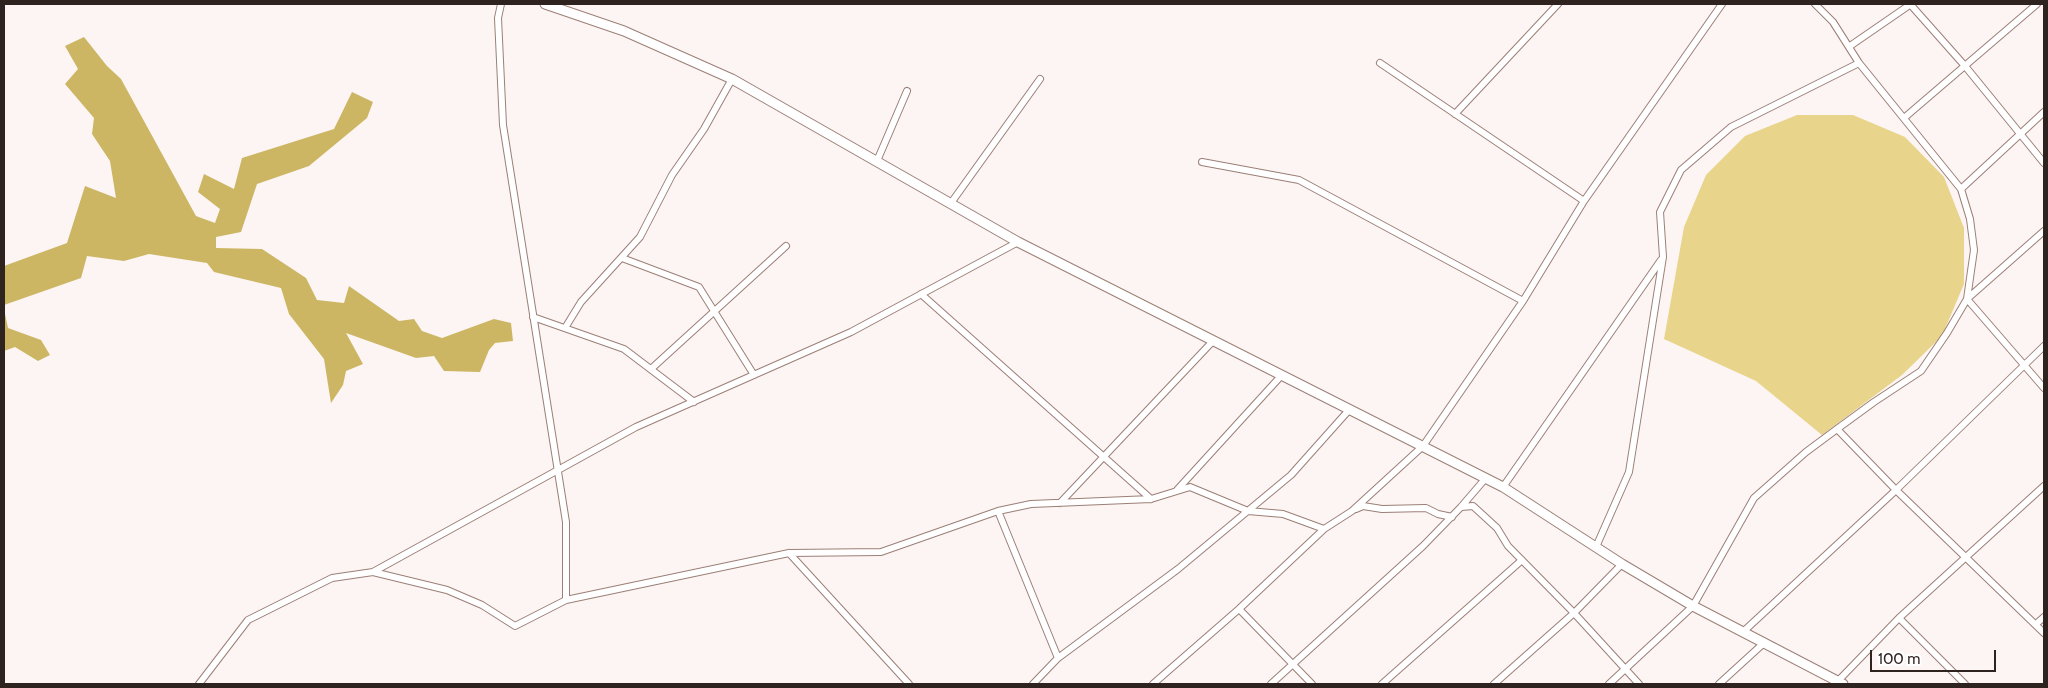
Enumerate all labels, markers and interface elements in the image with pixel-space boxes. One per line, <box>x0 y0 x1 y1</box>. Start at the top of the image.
scale bar <box>1873 640 1999 672</box>
text: 100 m <box>1878 650 1920 668</box>

